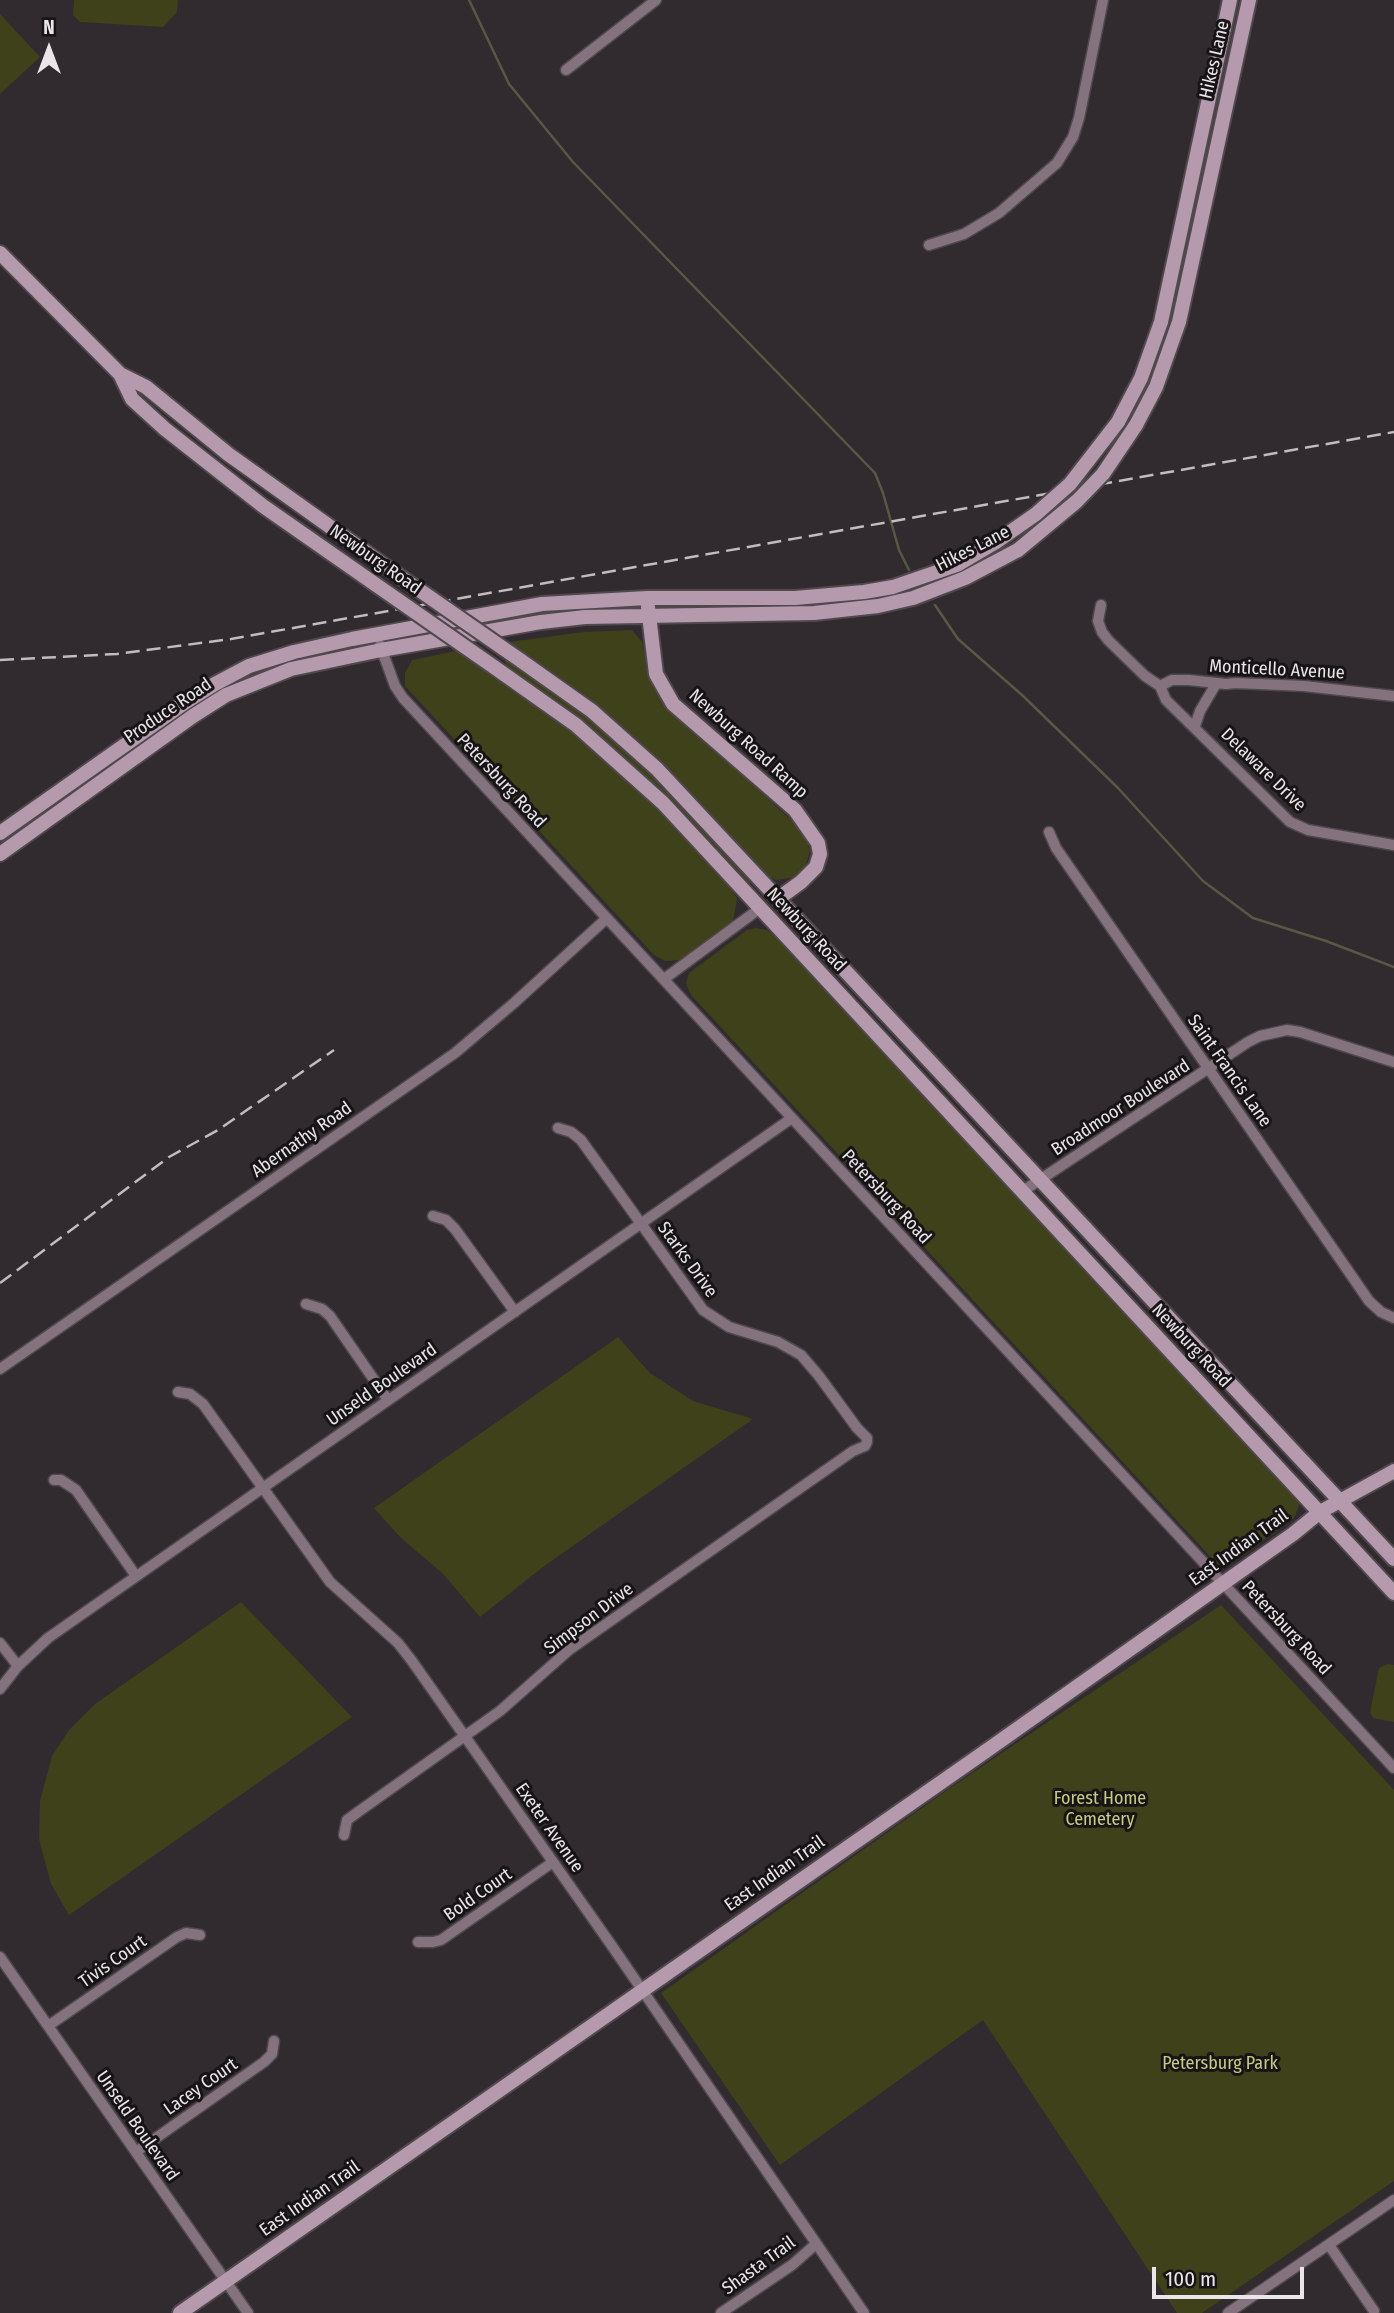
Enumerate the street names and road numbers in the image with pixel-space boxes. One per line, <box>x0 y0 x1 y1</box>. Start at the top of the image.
street label: Hikes Lane <box>1196 19 1234 101</box>
street label: Newburg Road <box>325 521 425 599</box>
street label: Hikes Lane <box>933 521 1013 577</box>
street label: Monticello Avenue <box>1209 656 1345 684</box>
street label: Produce Road <box>120 674 216 748</box>
street label: Newburg Road Ramp <box>684 685 812 803</box>
street label: Delaware Drive <box>1216 724 1310 816</box>
street label: Petersburg Road <box>452 729 550 833</box>
street label: Newburg Road <box>762 884 850 976</box>
street label: Saint Francis Lane <box>1182 1011 1276 1131</box>
street label: Broadmoor Boulevard <box>1048 1055 1194 1161</box>
street label: Abernathy Road <box>248 1098 356 1182</box>
street label: Petersburg Road <box>837 1145 935 1249</box>
street label: Starks Drive <box>652 1218 722 1302</box>
street label: Newburg Road <box>1147 1300 1235 1392</box>
street label: Unseld Boulevard <box>323 1339 441 1431</box>
street label: East Indian Trail <box>1185 1505 1293 1591</box>
street label: Petersburg Road <box>1237 1576 1335 1680</box>
street label: Simpson Drive <box>540 1579 638 1659</box>
street label: Exeter Avenue <box>510 1779 588 1877</box>
street label: East Indian Trail <box>721 1832 829 1916</box>
street label: Bold Court <box>440 1864 516 1926</box>
street label: Tivis Court <box>75 1931 151 1993</box>
street label: Lacey Court <box>160 2054 242 2120</box>
street label: Unseld Boulevard <box>91 2067 183 2185</box>
street label: East Indian Trail <box>256 2157 364 2241</box>
street label: Shasta Trail <box>718 2232 800 2300</box>

